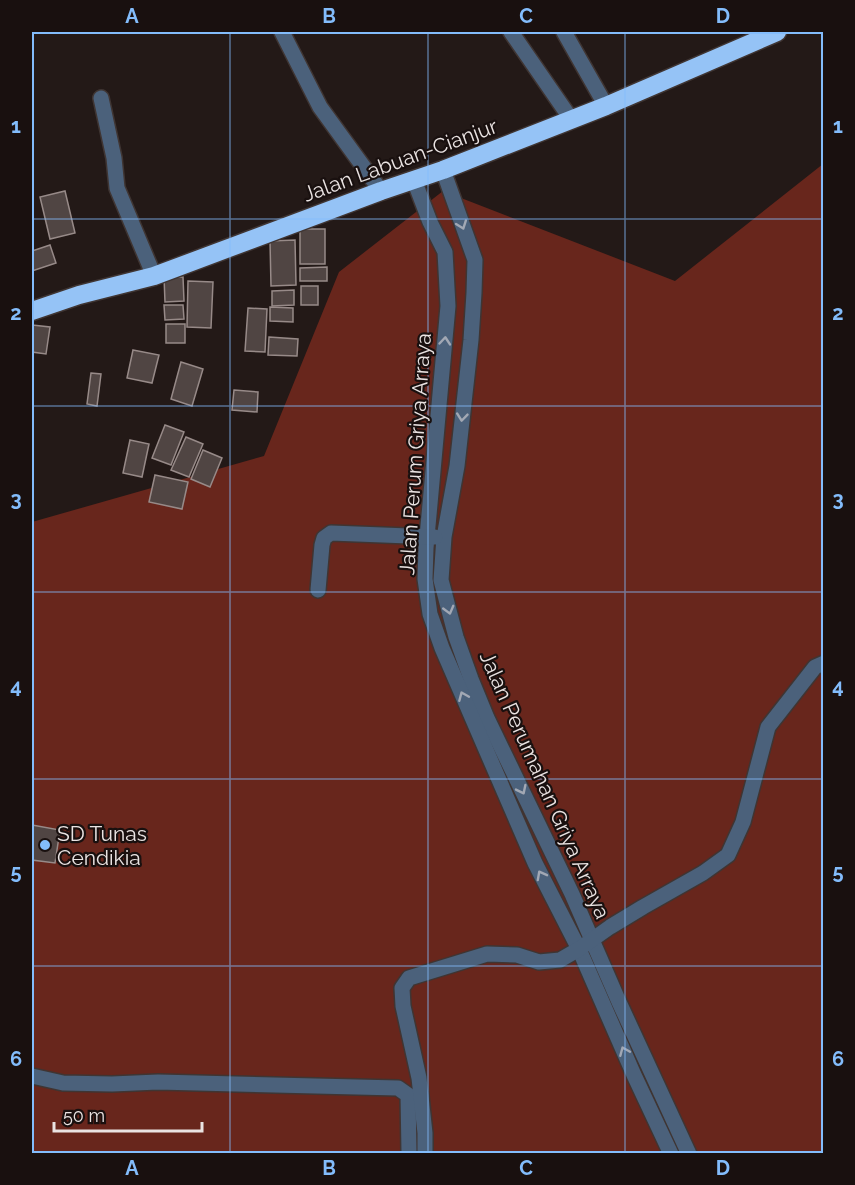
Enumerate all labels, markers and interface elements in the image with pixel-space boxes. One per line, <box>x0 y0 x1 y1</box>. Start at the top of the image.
text: A <box>125 4 139 28</box>
text: B <box>322 4 336 28</box>
text: C <box>519 4 533 28</box>
text: D <box>716 4 730 28</box>
street label: Jalan Labuan-Cianjur <box>299 113 501 207</box>
text: 1 <box>11 114 21 138</box>
text: 1 <box>833 114 843 138</box>
one-way arrow <box>455 219 468 230</box>
text: 2 <box>10 301 22 325</box>
text: 2 <box>832 301 844 325</box>
street label: Jalan Perum Griya Arraya <box>394 332 436 576</box>
one-way arrow <box>438 336 451 345</box>
one-way arrow <box>456 413 469 422</box>
text: 3 <box>10 487 22 511</box>
text: 3 <box>832 487 844 511</box>
one-way arrow <box>441 605 454 615</box>
street label: Jalan Perumahan Griya Arraya <box>475 647 615 923</box>
text: 4 <box>10 674 22 698</box>
text: 4 <box>832 674 844 698</box>
one-way arrow <box>458 692 470 703</box>
one-way arrow <box>515 784 527 795</box>
place label: SD Tunas Cendikia <box>57 821 147 870</box>
marker: SD Tunas Cendikia <box>38 838 52 852</box>
text: 5 <box>10 860 22 884</box>
text: 5 <box>832 860 844 884</box>
one-way arrow <box>537 871 548 881</box>
text: 6 <box>10 1047 22 1071</box>
one-way arrow <box>619 1047 631 1058</box>
text: 6 <box>832 1047 844 1071</box>
scale bar <box>54 1095 202 1133</box>
text: 50 m <box>63 1105 105 1126</box>
text: A <box>125 1156 139 1180</box>
text: B <box>322 1156 336 1180</box>
text: C <box>519 1156 533 1180</box>
text: D <box>716 1156 730 1180</box>

